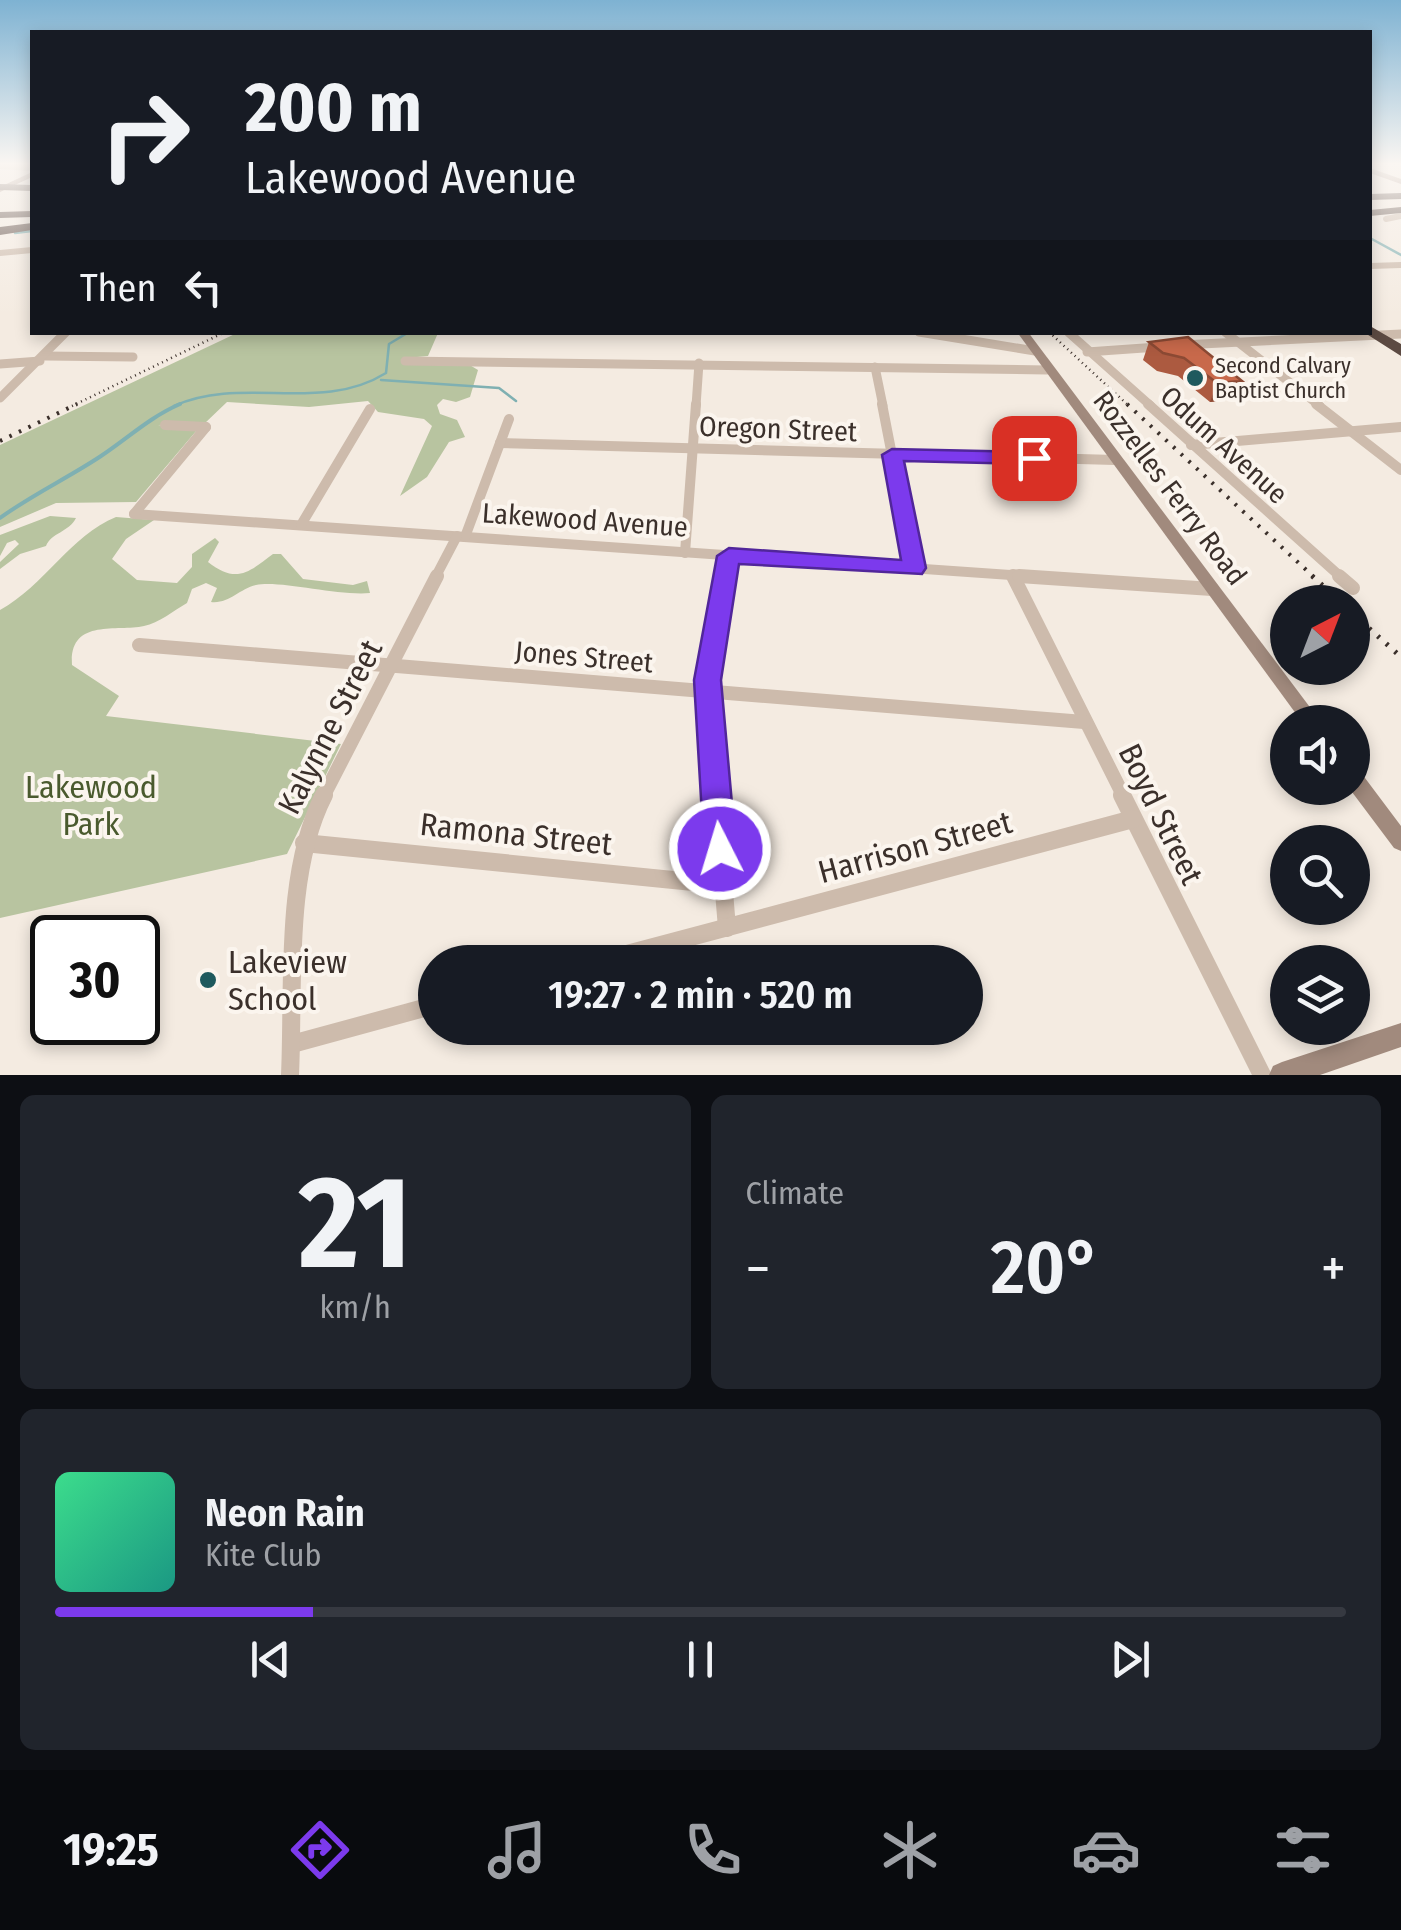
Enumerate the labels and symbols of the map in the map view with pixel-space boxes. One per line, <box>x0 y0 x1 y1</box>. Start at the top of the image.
place label: Second Calvary Baptist Church <box>1215 352 1351 404</box>
marker: Second Calvary Baptist Church <box>1184 367 1206 389</box>
street label: Odum Avenue <box>1154 379 1294 511</box>
street label: Rozzelles Ferry Road <box>1086 385 1254 591</box>
street label: Oregon Street <box>698 410 858 448</box>
pin <box>992 416 1077 501</box>
street label: Lakewood Avenue <box>481 496 689 544</box>
north arrow <box>1270 585 1370 685</box>
street label: Kalynne Street <box>270 633 390 820</box>
street label: Jones Street <box>514 635 655 680</box>
street label: Boyd Street <box>1111 737 1212 891</box>
park label: Lakewood Park <box>25 768 157 843</box>
position arrow <box>668 797 772 901</box>
street label: Harrison Street <box>814 803 1017 891</box>
street label: Ramona Street <box>418 805 614 863</box>
speed limit sign: 30 <box>30 915 160 1045</box>
place label: Lakeview School <box>228 943 347 1018</box>
marker: Lakeview School <box>197 969 219 991</box>

